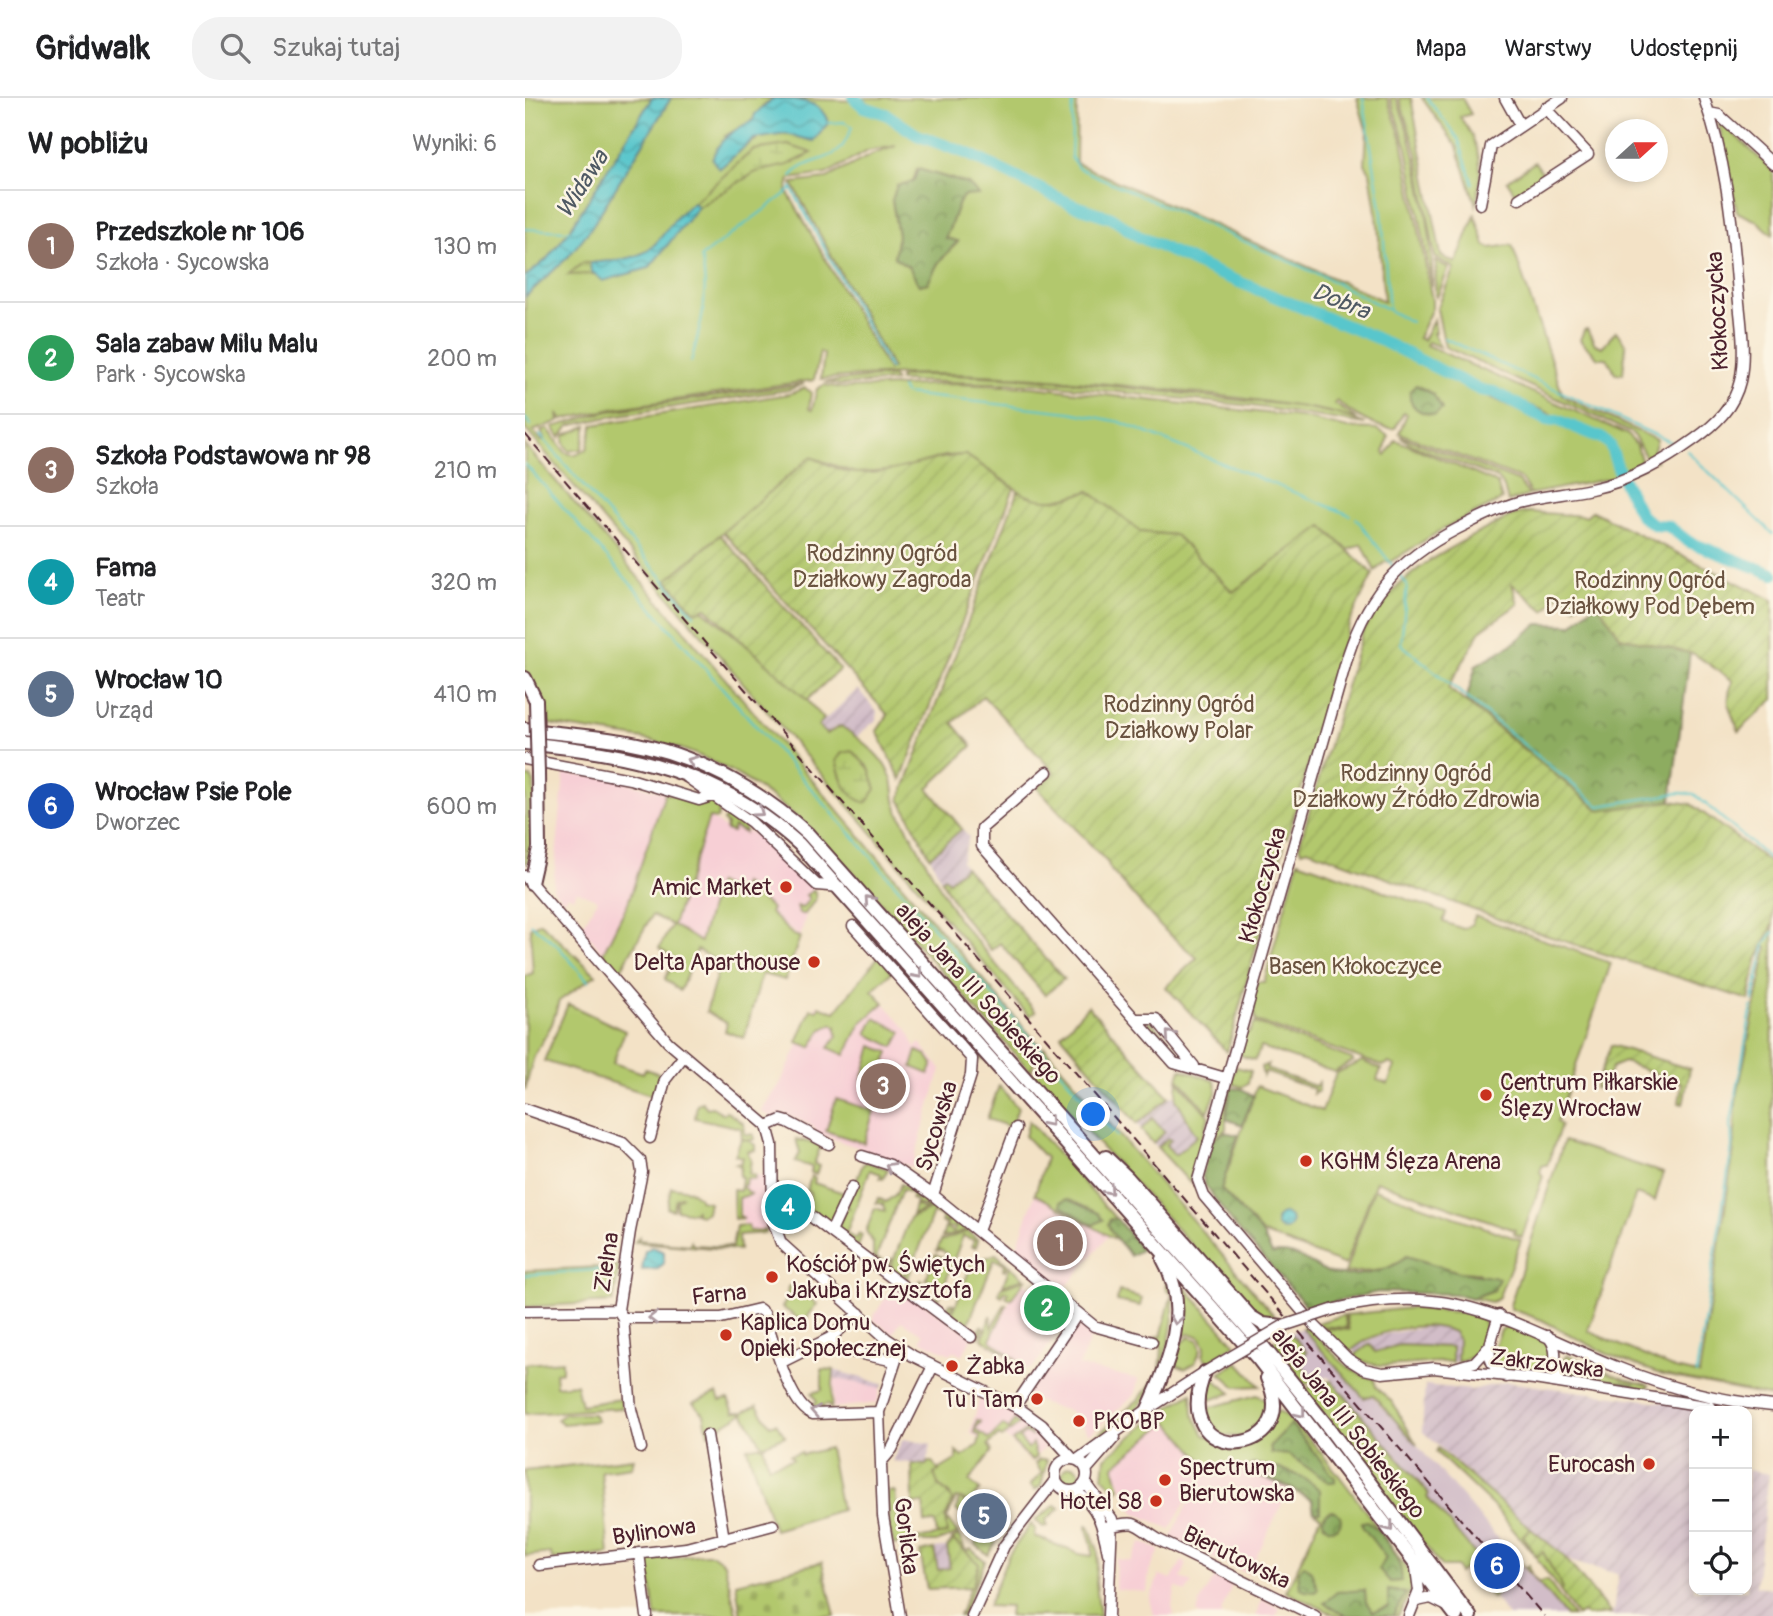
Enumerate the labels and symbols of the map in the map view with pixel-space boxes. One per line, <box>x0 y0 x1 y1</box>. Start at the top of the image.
north arrow <box>1605 119 1668 182</box>
water label: Widawa <box>550 143 616 224</box>
street label: Kłokoczycka <box>1700 251 1735 371</box>
water label: Dobra <box>1308 277 1376 327</box>
park label: Rodzinny Ogród Działkowy Zagroda <box>793 539 971 594</box>
park label: Rodzinny Ogród Działkowy Pod Dębem <box>1545 566 1755 621</box>
park label: Rodzinny Ogród Działkowy Polar <box>1103 690 1255 745</box>
one-way arrow <box>687 755 699 769</box>
park label: Rodzinny Ogród Działkowy Źródło Zdrowia <box>1292 759 1540 814</box>
one-way arrow <box>751 804 764 816</box>
street label: Kłokoczycka <box>1232 824 1293 946</box>
place label: Amic Market <box>651 873 773 902</box>
marker: Amic Market <box>778 879 794 895</box>
one-way arrow <box>865 895 877 908</box>
street label: aleja Jana III Sobieskiego <box>889 897 1068 1090</box>
place label: Delta Aparthouse <box>634 948 801 977</box>
park label: Basen Kłokoczyce <box>1268 952 1442 981</box>
marker: Delta Aparthouse <box>806 954 822 970</box>
one-way arrow <box>910 966 922 979</box>
one-way arrow <box>1165 1030 1178 1043</box>
pin: 3 <box>860 1060 906 1112</box>
place label: Centrum Piłkarskie Ślęzy Wrocław <box>1500 1068 1679 1123</box>
street label: Sycowska <box>909 1077 964 1175</box>
marker: Centrum Piłkarskie Ślęzy Wrocław <box>1478 1087 1494 1103</box>
your location <box>1076 1097 1110 1131</box>
one-way arrow <box>1041 1113 1053 1126</box>
place label: KGHM Ślęza Arena <box>1320 1147 1501 1176</box>
marker: KGHM Ślęza Arena <box>1298 1153 1314 1169</box>
one-way arrow <box>884 1162 897 1175</box>
pin: 4 <box>765 1181 811 1233</box>
one-way arrow <box>1101 1181 1113 1194</box>
pin: 1 <box>1037 1217 1083 1269</box>
street label: Zielna <box>587 1230 626 1294</box>
place label: Kościół pw. Świętych Jakuba i Krzysztofa <box>786 1250 985 1305</box>
marker: Kościół pw. Świętych Jakuba i Krzysztofa <box>764 1269 780 1285</box>
street label: Farna <box>690 1277 748 1312</box>
pin: 2 <box>1024 1282 1070 1334</box>
place label: Kaplica Domu Opieki Społecznej <box>740 1308 907 1363</box>
one-way arrow <box>647 1310 658 1326</box>
one-way arrow <box>1169 1314 1184 1325</box>
street label: aleja Jana III Sobieskiego <box>1265 1322 1432 1525</box>
marker: Kaplica Domu Opieki Społecznej <box>718 1327 734 1343</box>
street label: Zakrzowska <box>1488 1342 1605 1385</box>
place label: Żabka <box>966 1352 1025 1381</box>
marker: Żabka <box>944 1358 960 1374</box>
place label: Tu i Tam <box>943 1385 1023 1414</box>
marker: Tu i Tam <box>1029 1391 1045 1407</box>
one-way arrow <box>809 1405 821 1420</box>
one-way arrow <box>1293 1405 1306 1418</box>
place label: PKO BP <box>1093 1407 1165 1436</box>
marker: PKO BP <box>1071 1413 1087 1429</box>
place label: Eurocash <box>1548 1450 1635 1479</box>
place label: Spectrum Bierutowska <box>1179 1453 1295 1508</box>
marker: Eurocash <box>1641 1456 1657 1472</box>
marker: Spectrum Bierutowska <box>1157 1472 1173 1488</box>
place label: Hotel S8 <box>1059 1487 1142 1516</box>
pin: 5 <box>961 1490 1007 1542</box>
marker: Hotel S8 <box>1148 1493 1164 1509</box>
street label: Gorlicka <box>887 1496 926 1576</box>
street label: Bylinowa <box>610 1511 698 1552</box>
street label: Bierutowska <box>1178 1519 1295 1596</box>
one-way arrow <box>1380 1519 1393 1532</box>
pin: 6 <box>1474 1540 1520 1592</box>

